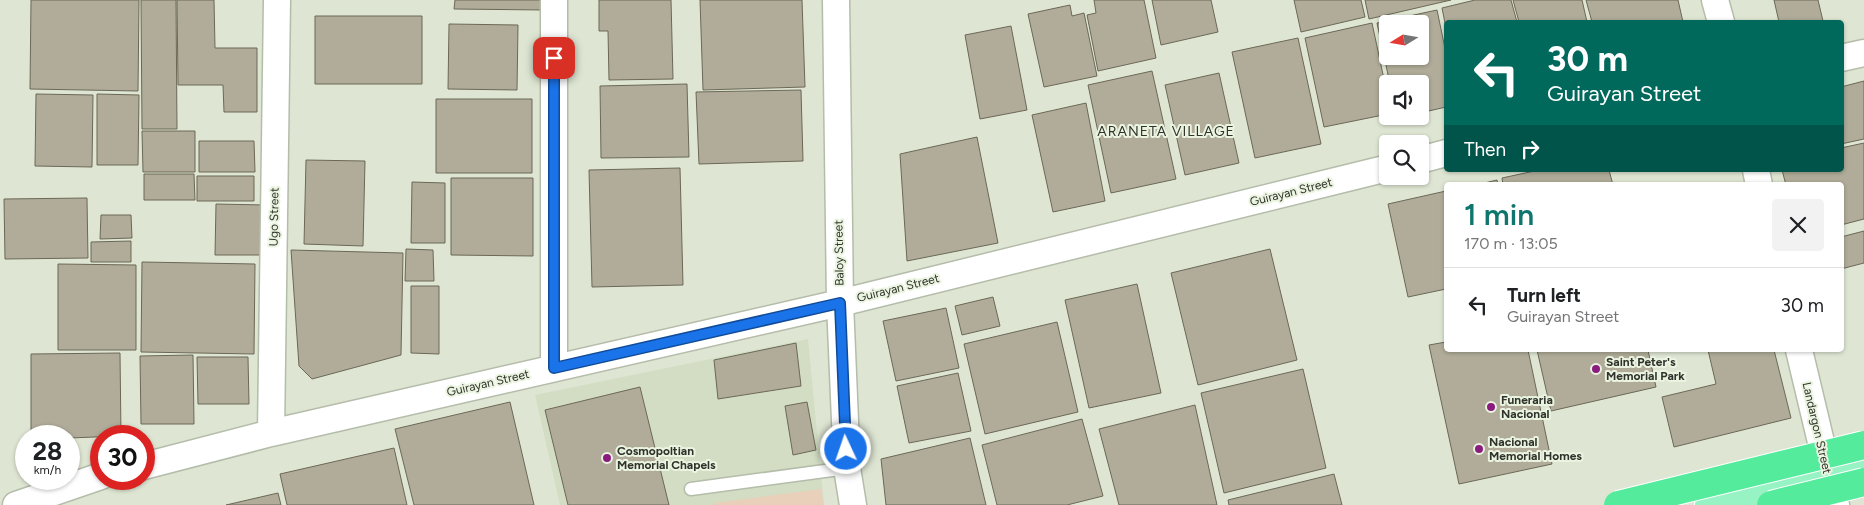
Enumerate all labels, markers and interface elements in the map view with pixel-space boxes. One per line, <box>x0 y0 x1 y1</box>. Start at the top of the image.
north arrow <box>1379 15 1429 65</box>
map controls <box>1379 15 1429 185</box>
pin <box>533 37 575 79</box>
text: 30 m <box>1547 38 1628 80</box>
icon: left <box>1464 40 1529 105</box>
icon: arrive <box>540 44 568 72</box>
button: sound <box>1379 75 1429 125</box>
text: Guirayan Street <box>1547 80 1701 107</box>
district label: ARANETA VILLAGE <box>1097 123 1235 140</box>
button: search <box>1379 135 1429 185</box>
icon: right <box>1516 135 1544 163</box>
text: Then <box>1464 138 1506 161</box>
street label: Guirayan Street <box>1248 175 1334 209</box>
street label: Ugo Street <box>266 187 282 247</box>
text: 1 min <box>1464 196 1534 233</box>
button: close <box>1772 199 1824 251</box>
street label: Baloy Street <box>831 220 847 286</box>
text: 170 m · 13:05 <box>1464 234 1558 253</box>
street label: Guirayan Street <box>855 271 941 305</box>
text: Turn left <box>1507 284 1581 307</box>
icon: left <box>1464 291 1492 319</box>
text: 30 m <box>1781 294 1824 317</box>
text: Guirayan Street <box>1507 307 1619 326</box>
place label: Saint Peter's Memorial Park <box>1606 355 1685 383</box>
marker: Saint Peter's Memorial Park <box>1590 363 1602 375</box>
street label: Guirayan Street <box>445 367 531 399</box>
street label: Landargon Street <box>1800 381 1834 476</box>
place label: Funeraria Nacional <box>1501 393 1553 421</box>
marker: Funeraria Nacional <box>1485 401 1497 413</box>
position arrow <box>819 422 871 474</box>
speed limit sign: 30 <box>90 425 155 490</box>
place label: Nacional Memorial Homes <box>1489 435 1582 463</box>
text: 28 <box>33 436 62 466</box>
marker: Nacional Memorial Homes <box>1473 443 1485 455</box>
place label: Cosmopoltian Memorial Chapels <box>617 444 716 472</box>
marker: Cosmopoltian Memorial Chapels <box>601 452 613 464</box>
text: km/h <box>34 463 61 477</box>

